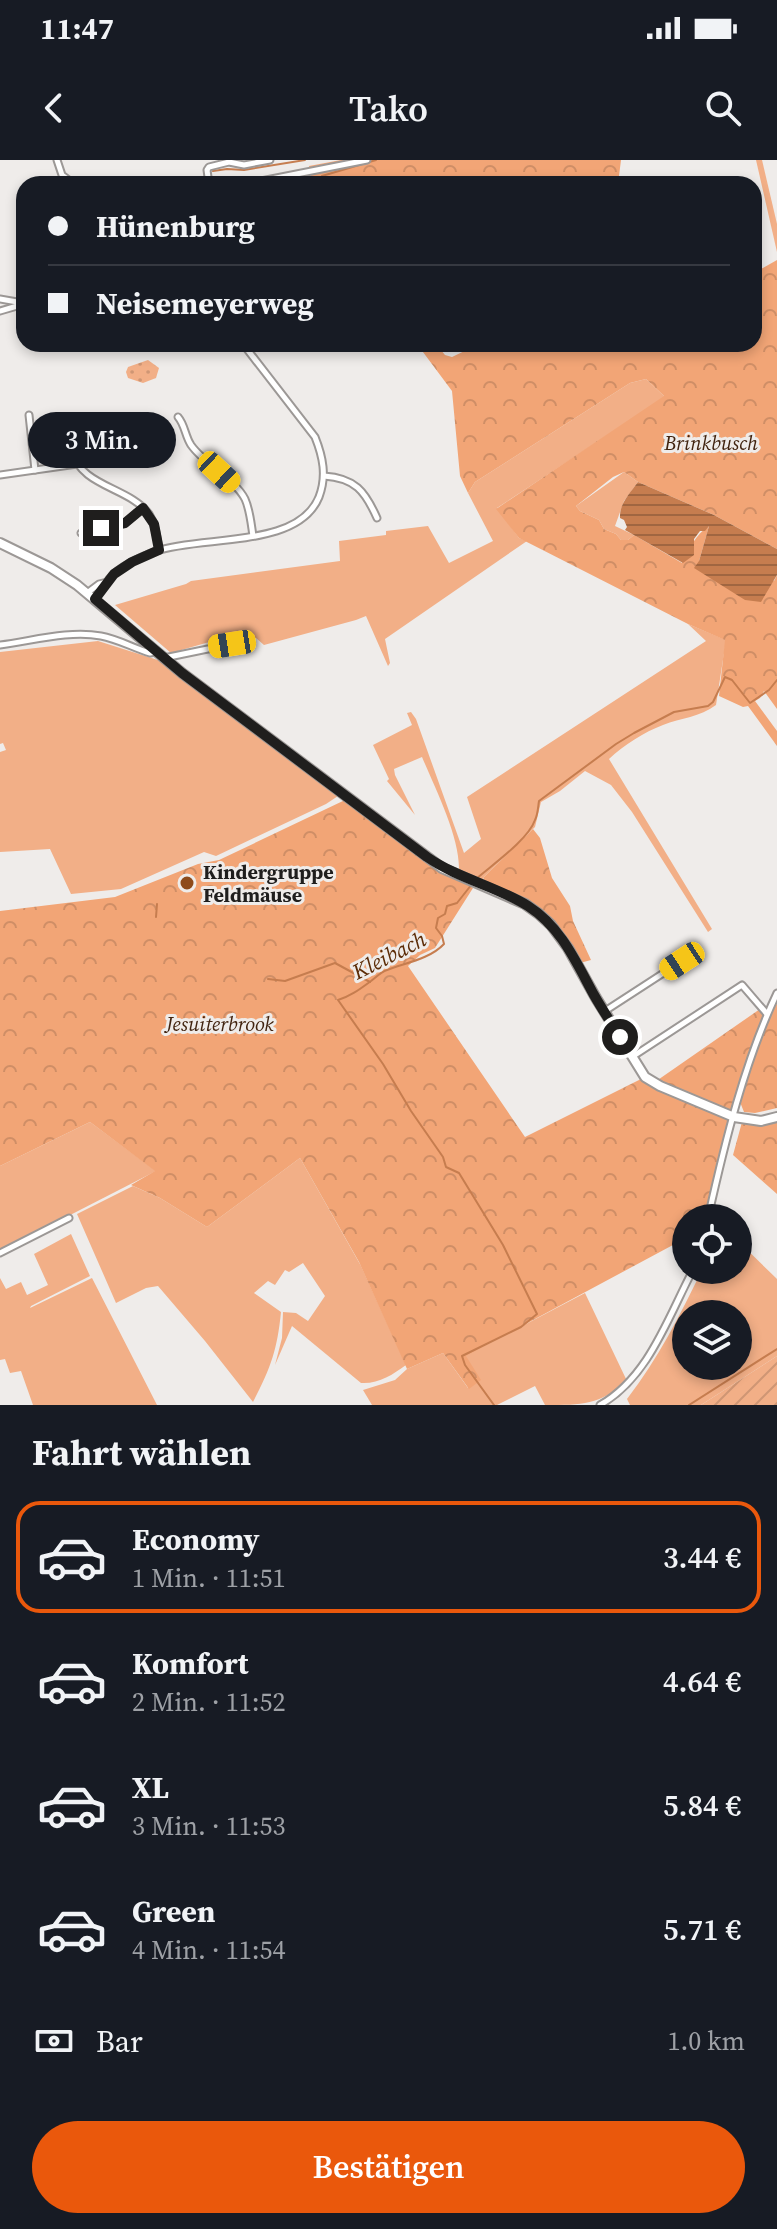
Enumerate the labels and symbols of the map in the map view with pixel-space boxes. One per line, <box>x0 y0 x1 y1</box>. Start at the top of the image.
callout: 3 Min. <box>27 412 175 468</box>
park label: Brinkbusch <box>663 429 758 457</box>
car <box>193 447 245 497</box>
route end <box>83 510 119 546</box>
car <box>206 628 258 660</box>
place label: Kindergruppe Feldmäuse <box>203 858 334 909</box>
marker: Kindergruppe Feldmäuse <box>178 874 196 892</box>
water label: Kleibach <box>346 924 431 987</box>
car <box>655 938 709 984</box>
park label: Jesuiterbrook <box>163 1010 274 1038</box>
route start <box>602 1019 638 1055</box>

